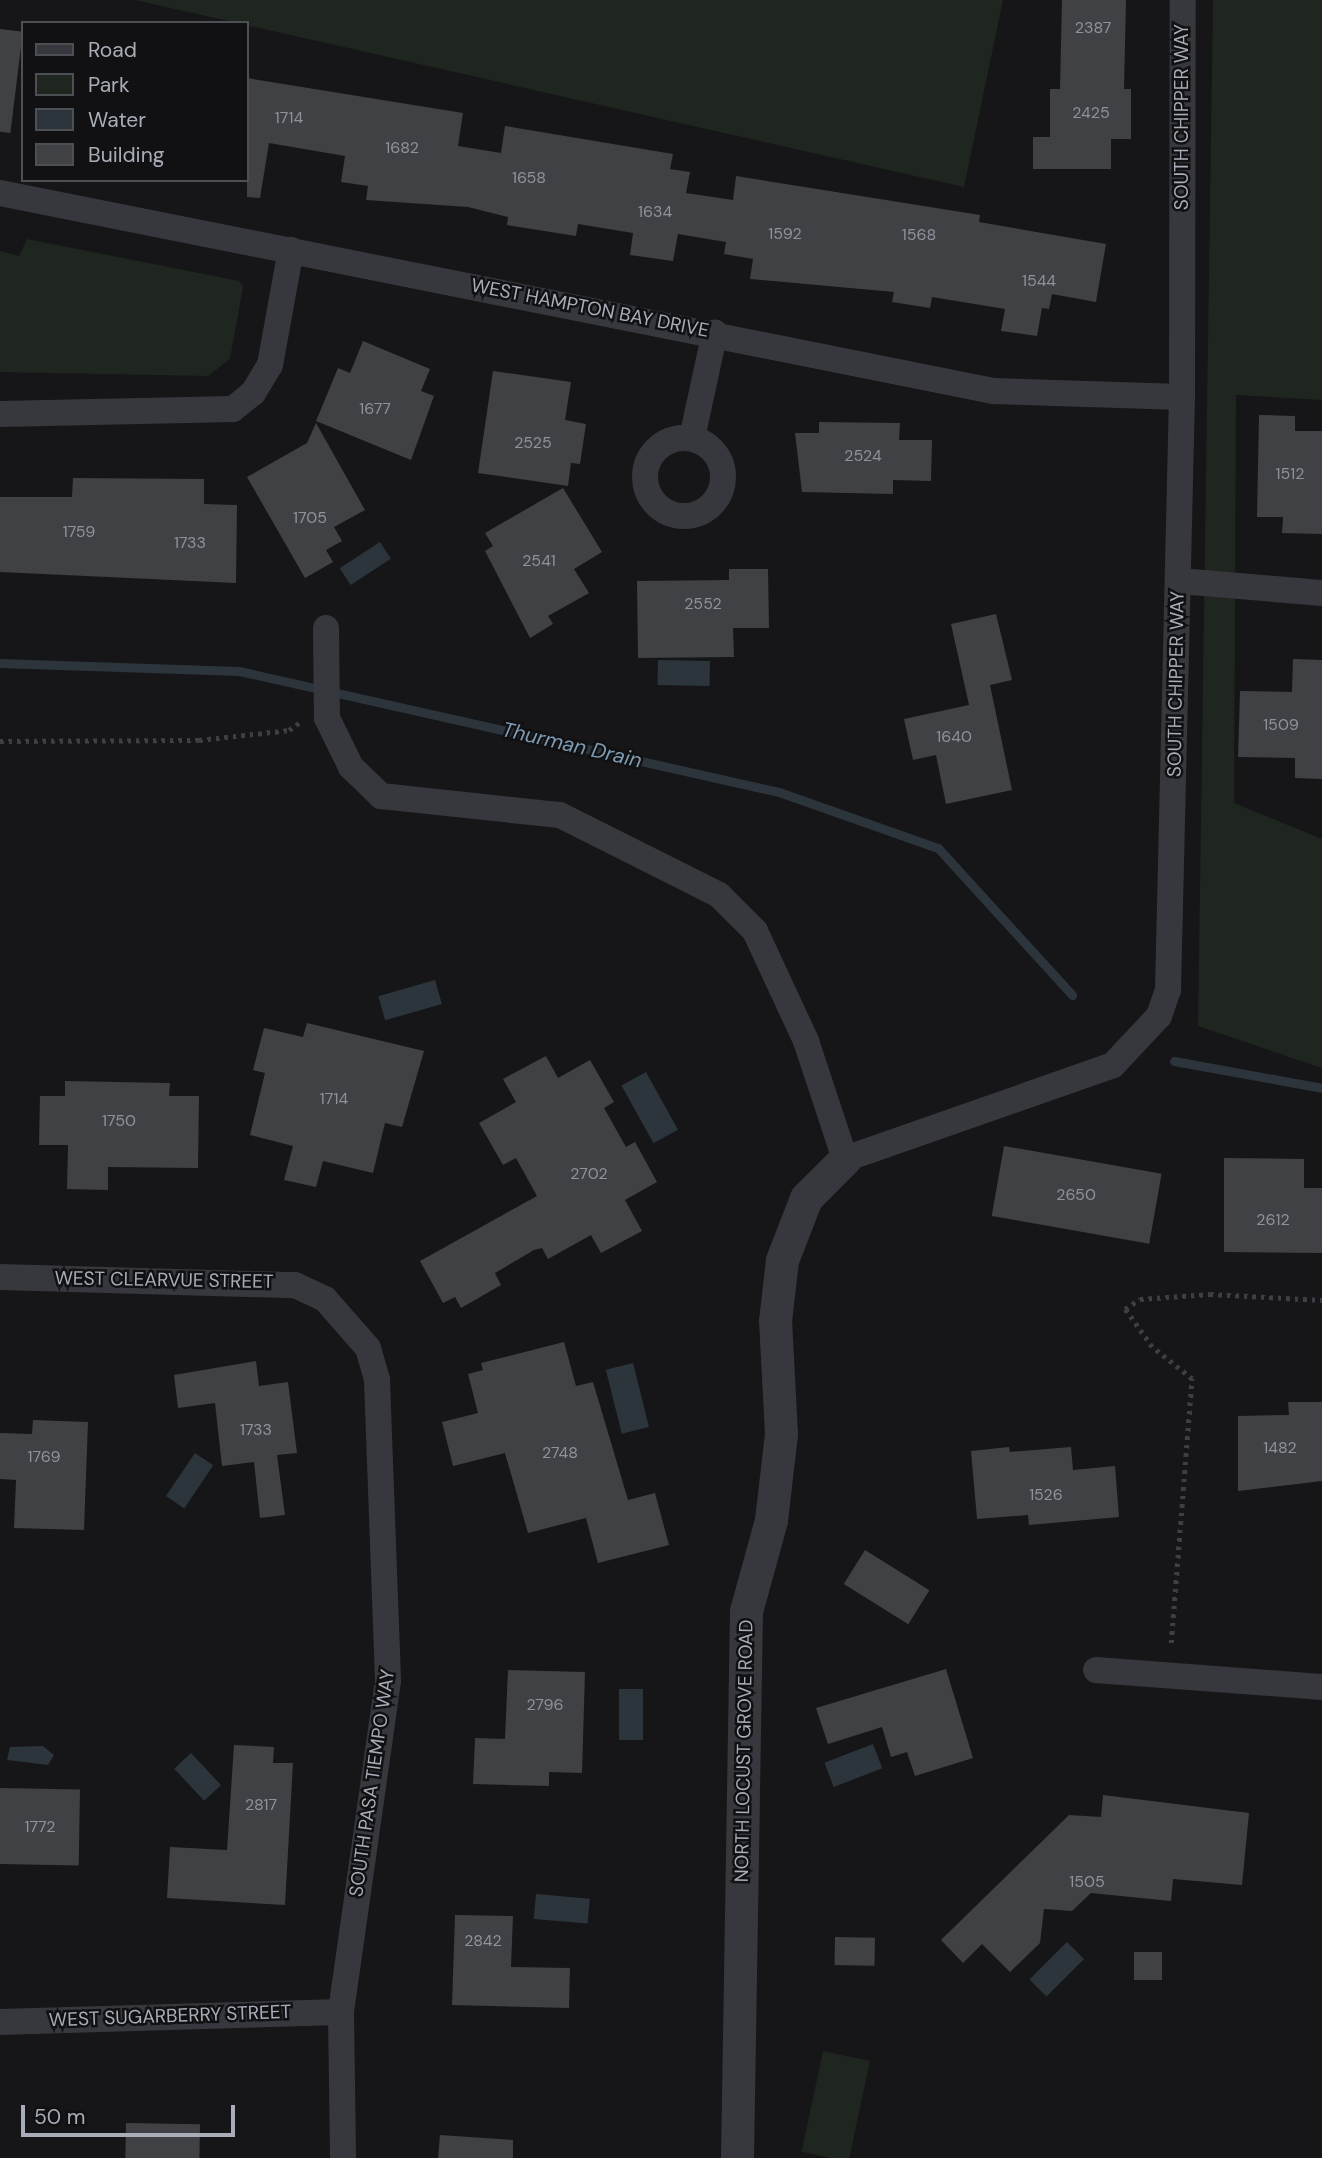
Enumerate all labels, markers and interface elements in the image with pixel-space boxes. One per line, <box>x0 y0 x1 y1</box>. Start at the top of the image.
house number: 2387 <box>1075 18 1111 38</box>
legend <box>21 21 248 182</box>
street label: SOUTH CHIPPER WAY <box>1171 24 1193 210</box>
text: Road <box>88 36 137 64</box>
text: Park <box>88 71 129 99</box>
house number: 2425 <box>1072 103 1110 123</box>
text: Water <box>88 106 146 134</box>
house number: 1714 <box>275 108 303 128</box>
house number: 1682 <box>385 138 419 158</box>
text: Building <box>88 141 164 169</box>
house number: 1658 <box>512 168 546 188</box>
house number: 1634 <box>638 202 672 222</box>
house number: 1592 <box>768 224 802 244</box>
house number: 1568 <box>902 225 936 245</box>
house number: 1544 <box>1022 271 1056 291</box>
street label: WEST HAMPTON BAY DRIVE <box>469 274 711 342</box>
house number: 1677 <box>359 399 391 419</box>
house number: 2525 <box>514 433 552 453</box>
house number: 2524 <box>844 446 882 466</box>
house number: 1512 <box>1276 464 1304 484</box>
house number: 1705 <box>293 508 327 528</box>
house number: 1759 <box>63 522 95 542</box>
house number: 1733 <box>174 533 206 553</box>
house number: 2541 <box>522 551 556 571</box>
street label: SOUTH CHIPPER WAY <box>1163 591 1189 777</box>
house number: 2552 <box>684 594 722 614</box>
house number: 1509 <box>1263 715 1299 735</box>
water label: Thurman Drain <box>500 717 644 773</box>
house number: 1640 <box>936 727 972 747</box>
house number: 1714 <box>320 1089 348 1109</box>
house number: 1750 <box>102 1111 136 1131</box>
house number: 2702 <box>570 1164 608 1184</box>
house number: 2650 <box>1056 1185 1096 1205</box>
house number: 2612 <box>1256 1210 1290 1230</box>
street label: WEST CLEARVUE STREET <box>54 1267 274 1293</box>
house number: 1733 <box>240 1420 272 1440</box>
house number: 1482 <box>1263 1438 1297 1458</box>
house number: 2748 <box>542 1443 578 1463</box>
house number: 1769 <box>28 1447 60 1467</box>
house number: 1526 <box>1029 1485 1063 1505</box>
street label: NORTH LOCUST GROVE ROAD <box>730 1619 758 1883</box>
street label: SOUTH PASA TIEMPO WAY <box>345 1668 399 1898</box>
house number: 2796 <box>526 1695 564 1715</box>
house number: 2817 <box>245 1795 277 1815</box>
house number: 1772 <box>25 1817 55 1837</box>
house number: 1505 <box>1069 1872 1105 1892</box>
house number: 2842 <box>464 1931 502 1951</box>
street label: WEST SUGARBERRY STREET <box>48 2000 292 2032</box>
scale bar <box>24 2092 238 2136</box>
text: 50 m <box>34 2103 85 2131</box>

